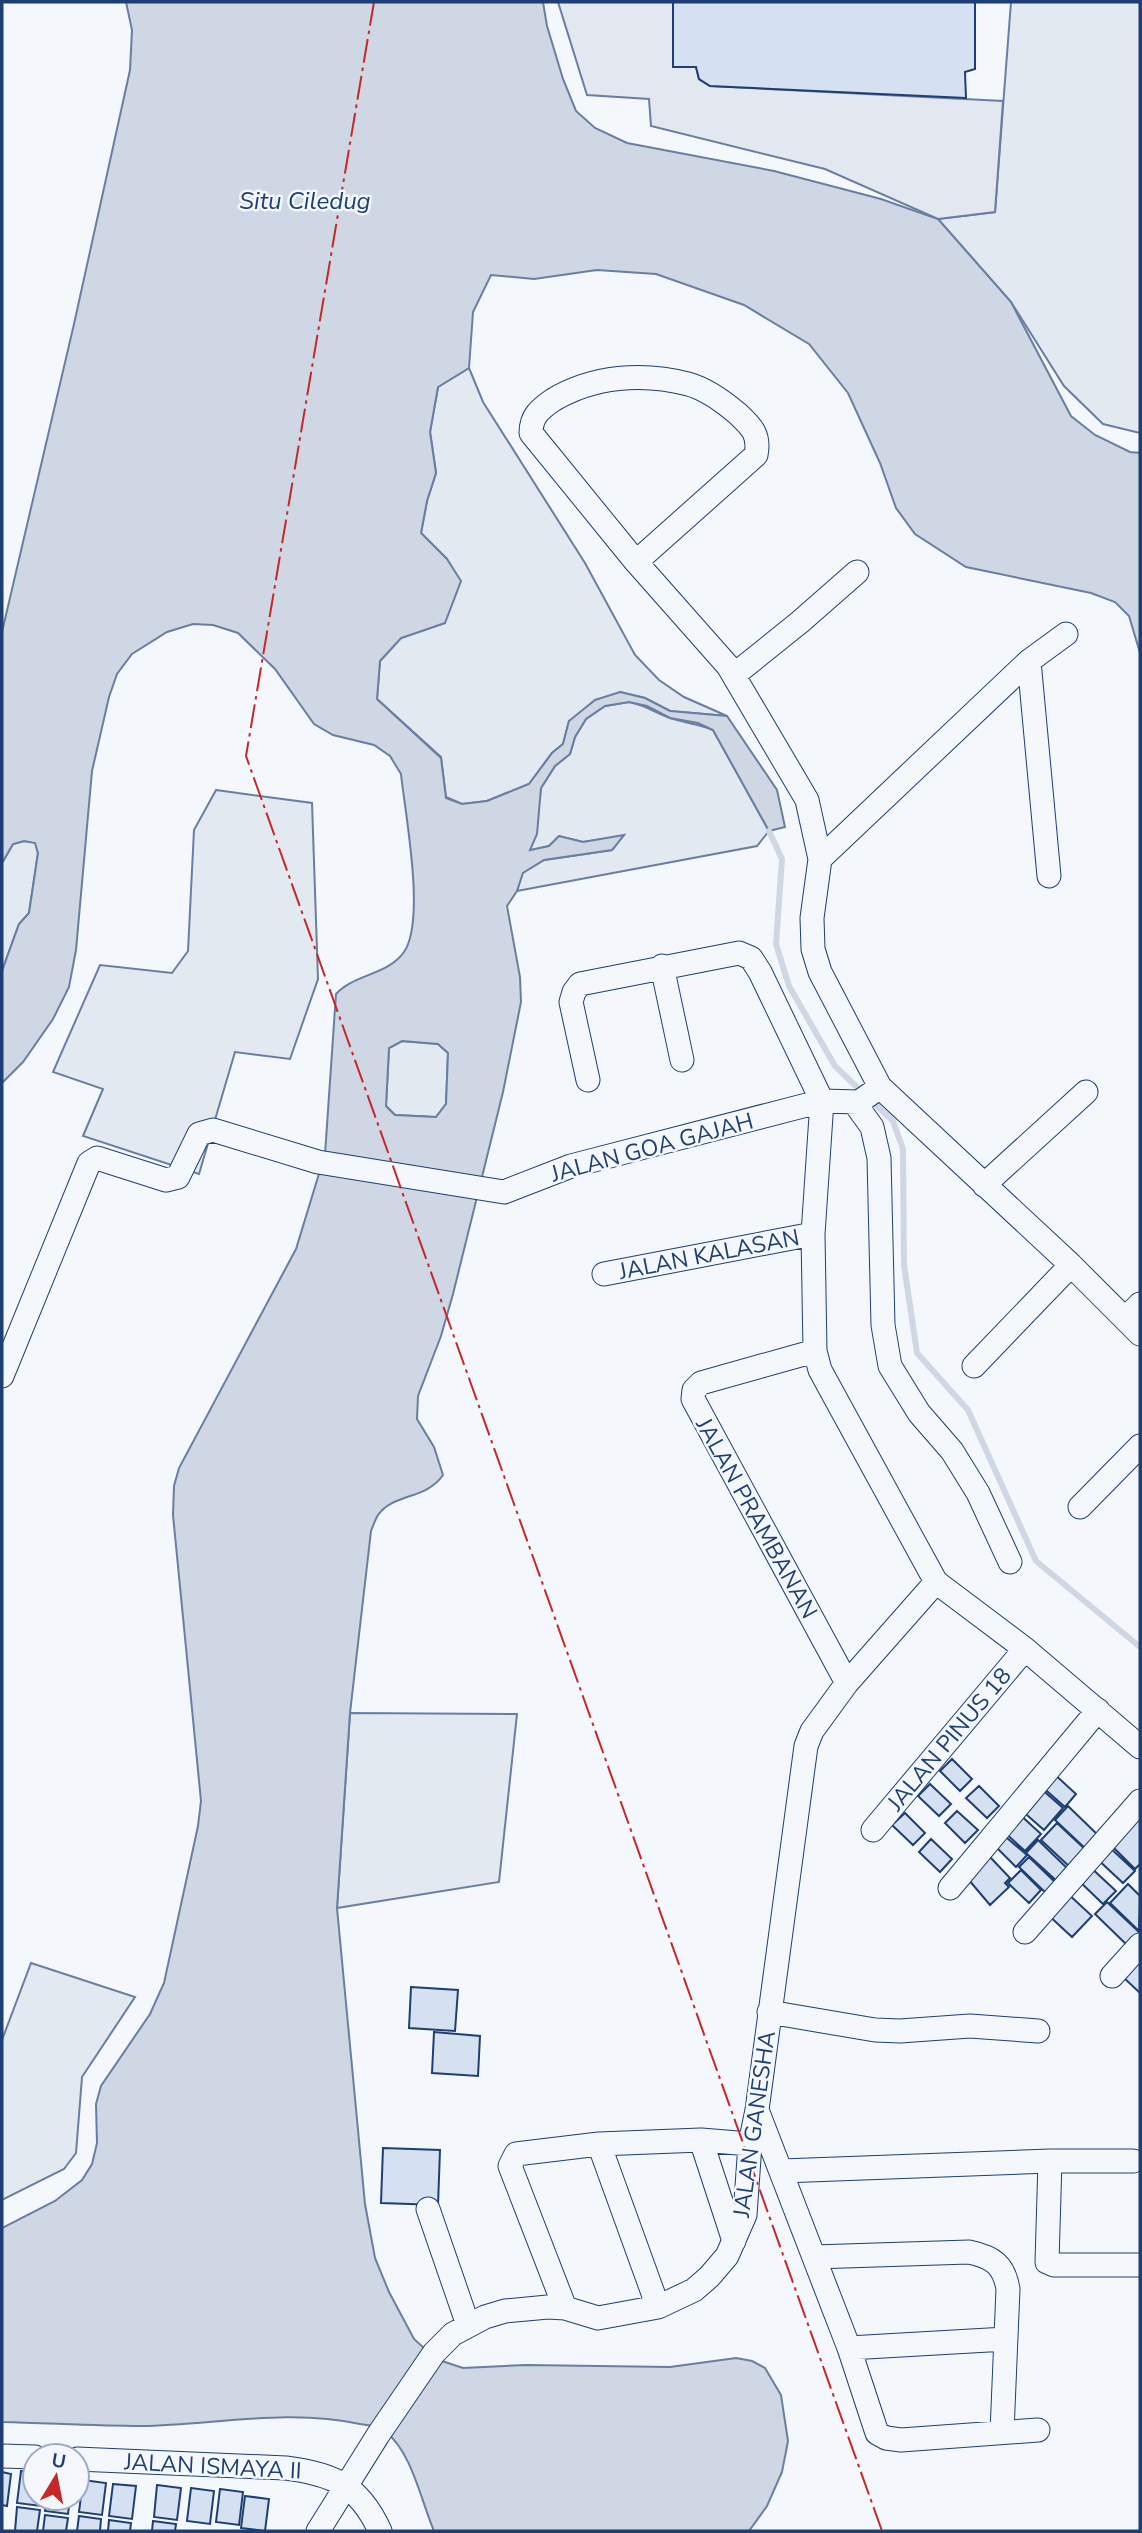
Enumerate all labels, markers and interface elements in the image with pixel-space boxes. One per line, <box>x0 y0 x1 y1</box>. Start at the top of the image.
water label: Situ Ciledug <box>239 185 371 217</box>
street label: JALAN GOA GAJAH <box>547 1106 757 1190</box>
street label: JALAN KALASAN <box>615 1222 802 1287</box>
street label: JALAN PRAMBANAN <box>688 1411 825 1624</box>
street label: JALAN PINUS 18 <box>880 1661 1018 1818</box>
street label: JALAN GANESHA <box>726 2029 783 2220</box>
north arrow <box>21 2442 91 2512</box>
street label: JALAN ISMAYA II <box>122 2446 302 2487</box>
text: U <box>50 2447 68 2475</box>

